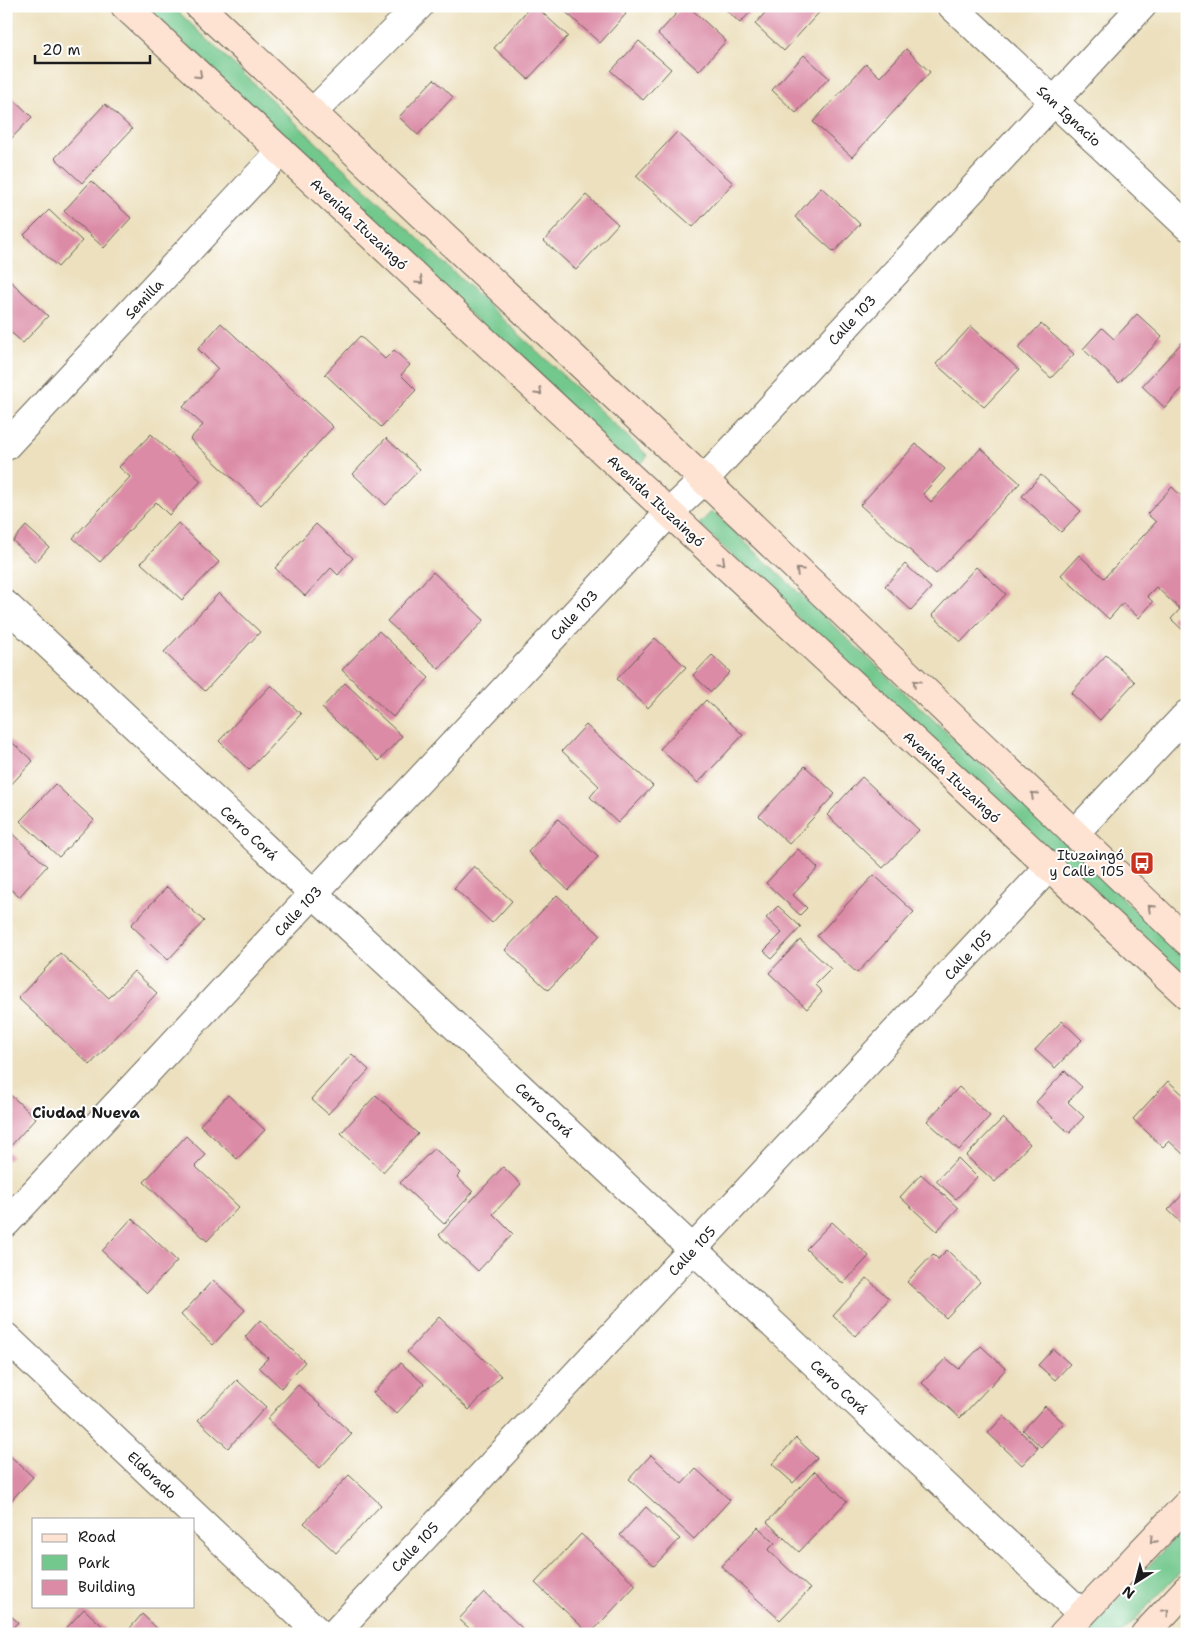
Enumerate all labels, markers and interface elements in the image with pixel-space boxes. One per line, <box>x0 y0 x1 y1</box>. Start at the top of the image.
scale bar <box>35 32 150 64</box>
text: 20 m <box>42 40 81 60</box>
one-way arrow <box>193 69 202 78</box>
street label: San Ignacio <box>1033 82 1105 150</box>
street label: Avenida Ituzaingó <box>307 174 411 274</box>
street label: Semilla <box>121 275 167 323</box>
one-way arrow <box>415 275 424 284</box>
street label: Calle 103 <box>824 291 880 349</box>
one-way arrow <box>534 386 543 395</box>
street label: Avenida Ituzaingó <box>604 451 708 551</box>
one-way arrow <box>716 556 725 565</box>
one-way arrow <box>796 568 805 577</box>
street label: Calle 103 <box>546 586 602 644</box>
one-way arrow <box>913 680 922 689</box>
street label: Avenida Ituzaingó <box>900 727 1004 827</box>
one-way arrow <box>1030 792 1039 801</box>
street label: Cerro Corá <box>216 802 282 864</box>
place label: Ituzaingó y Calle 105 <box>1049 846 1124 880</box>
bus stop icon: Ituzaingó y Calle 105 <box>1129 850 1155 876</box>
street label: Calle 103 <box>270 882 326 940</box>
one-way arrow <box>1148 905 1157 914</box>
street label: Calle 105 <box>940 926 996 984</box>
street label: Cerro Corá <box>511 1079 577 1141</box>
district label: Ciudad Nueva <box>32 1103 141 1123</box>
street label: Calle 105 <box>664 1222 720 1280</box>
street label: Cerro Corá <box>806 1356 872 1418</box>
street label: Eldorado <box>124 1448 180 1502</box>
legend <box>32 1518 195 1608</box>
street label: Calle 105 <box>387 1518 443 1576</box>
text: Road <box>78 1527 116 1547</box>
one-way arrow <box>1150 1534 1159 1543</box>
text: Park <box>78 1553 110 1573</box>
north arrow <box>1110 1558 1160 1608</box>
text: Building <box>78 1577 135 1597</box>
text: N <box>1119 1582 1138 1603</box>
one-way arrow <box>1160 1608 1169 1617</box>

